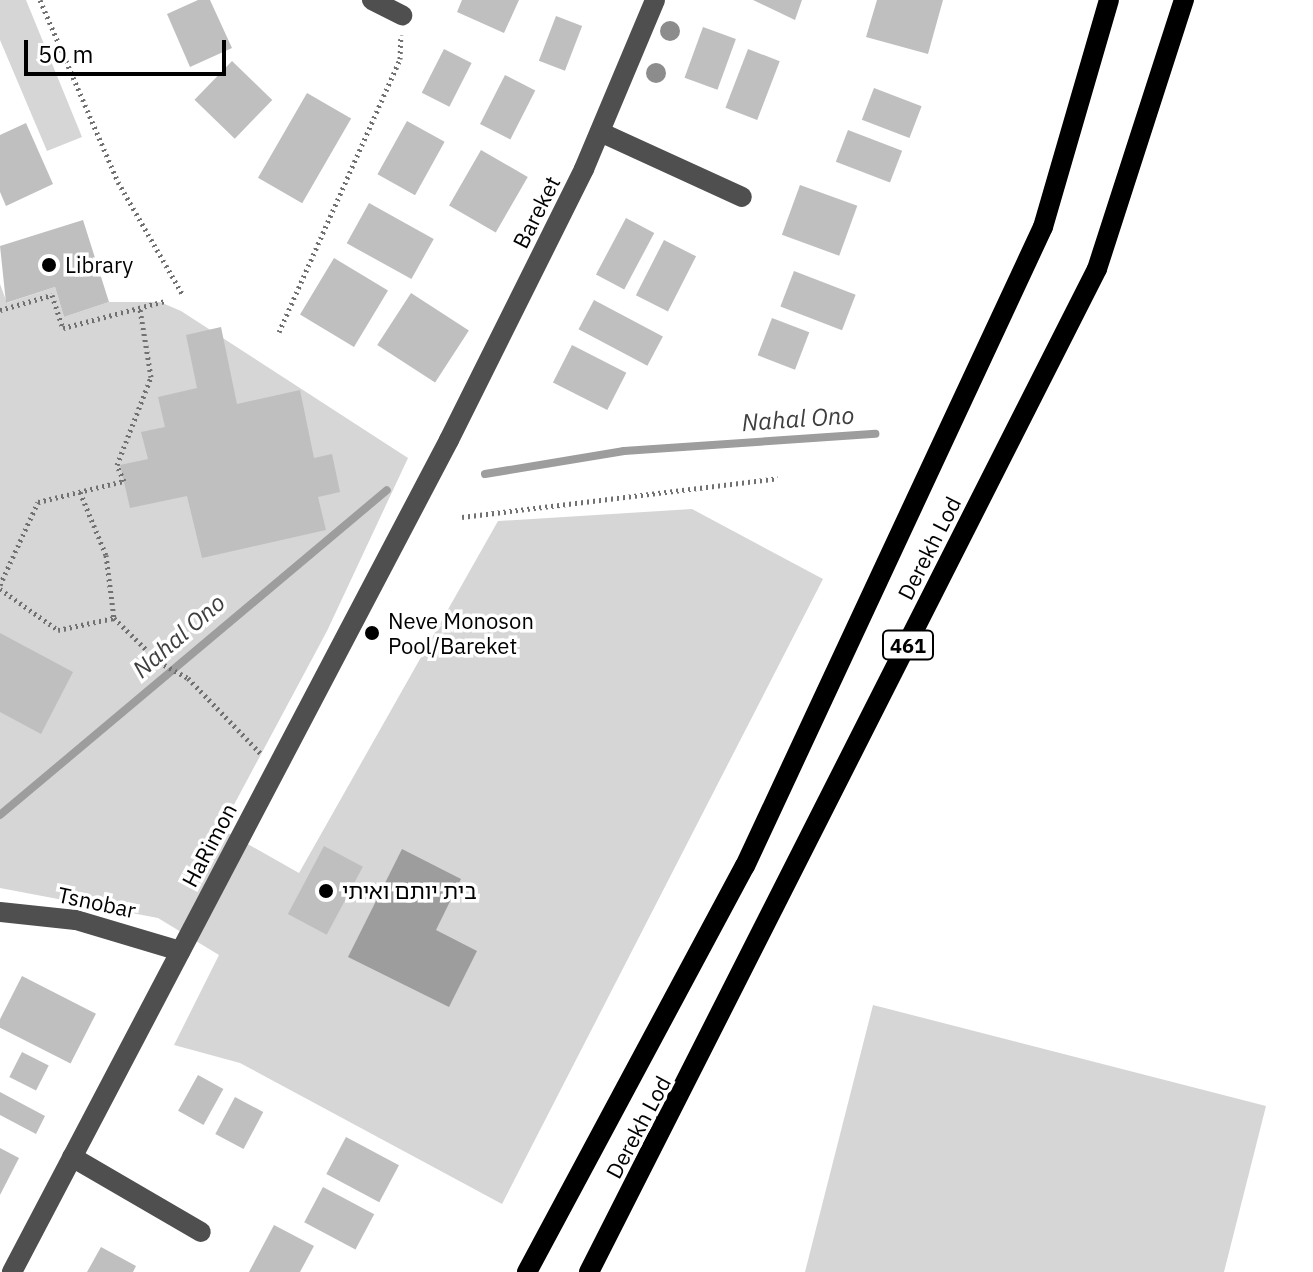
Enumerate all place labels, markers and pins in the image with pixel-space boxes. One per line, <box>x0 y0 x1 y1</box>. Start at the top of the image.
place label: Library <box>65 252 133 278</box>
marker: Library <box>40 256 58 274</box>
place label: Neve Monoson Pool/Bareket <box>388 607 534 658</box>
marker: Neve Monoson Pool/Bareket <box>363 624 381 642</box>
place label: בית יותם ואיתי <box>342 878 477 904</box>
marker: בית יותם ואיתי <box>317 882 335 900</box>

